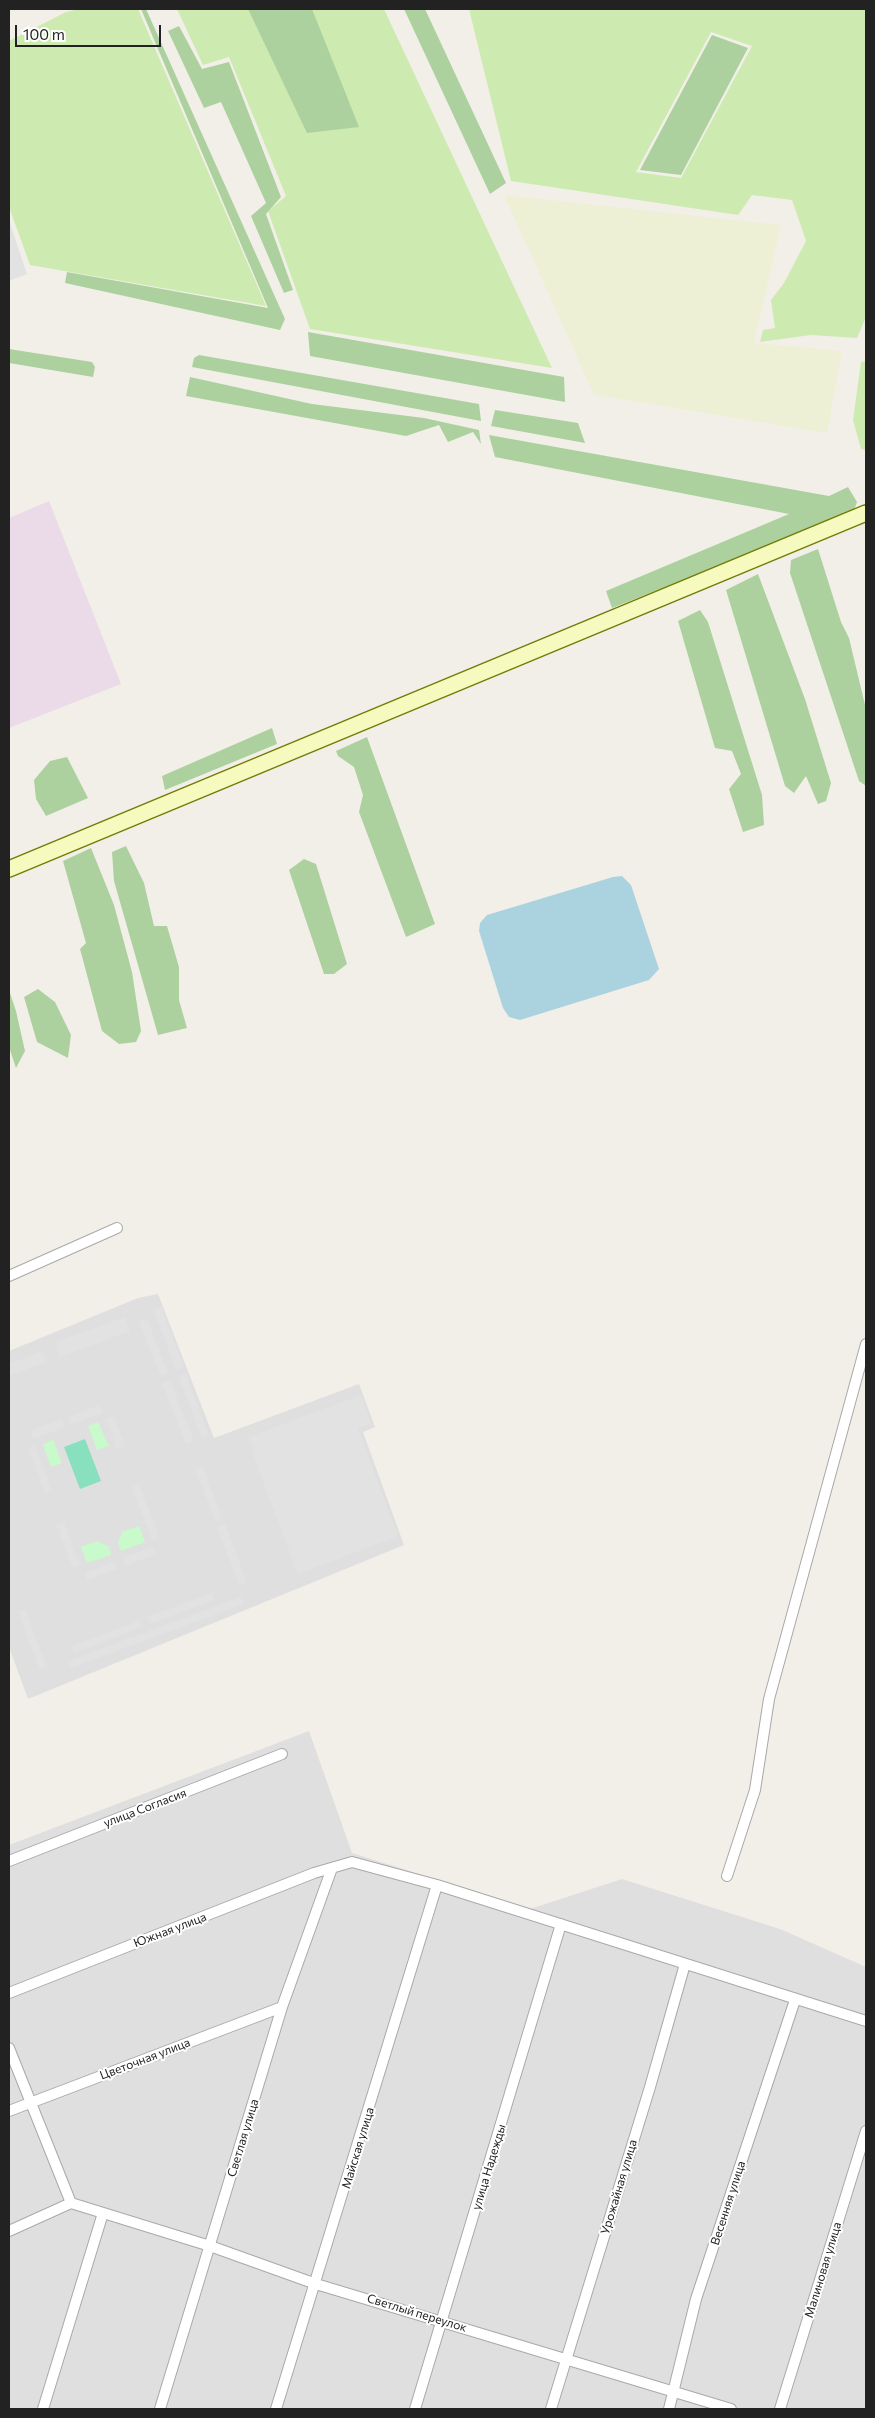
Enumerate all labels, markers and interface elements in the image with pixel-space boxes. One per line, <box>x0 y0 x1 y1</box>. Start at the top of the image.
scale bar <box>18 15 164 47</box>
text: 100 m <box>23 25 65 43</box>
street label: улица Согласия <box>101 1786 189 1830</box>
street label: Южная улица <box>131 1909 209 1951</box>
street label: Цветочная улица <box>98 2035 192 2083</box>
street label: Светлая улица <box>224 2097 262 2179</box>
street label: Майская улица <box>339 2105 377 2191</box>
street label: улица Надежды <box>469 2122 509 2212</box>
street label: Урожайная улица <box>598 2138 640 2236</box>
street label: Весенняя улица <box>708 2159 748 2247</box>
street label: Малиновая улица <box>802 2220 844 2320</box>
street label: Светлый переулок <box>365 2291 469 2335</box>

